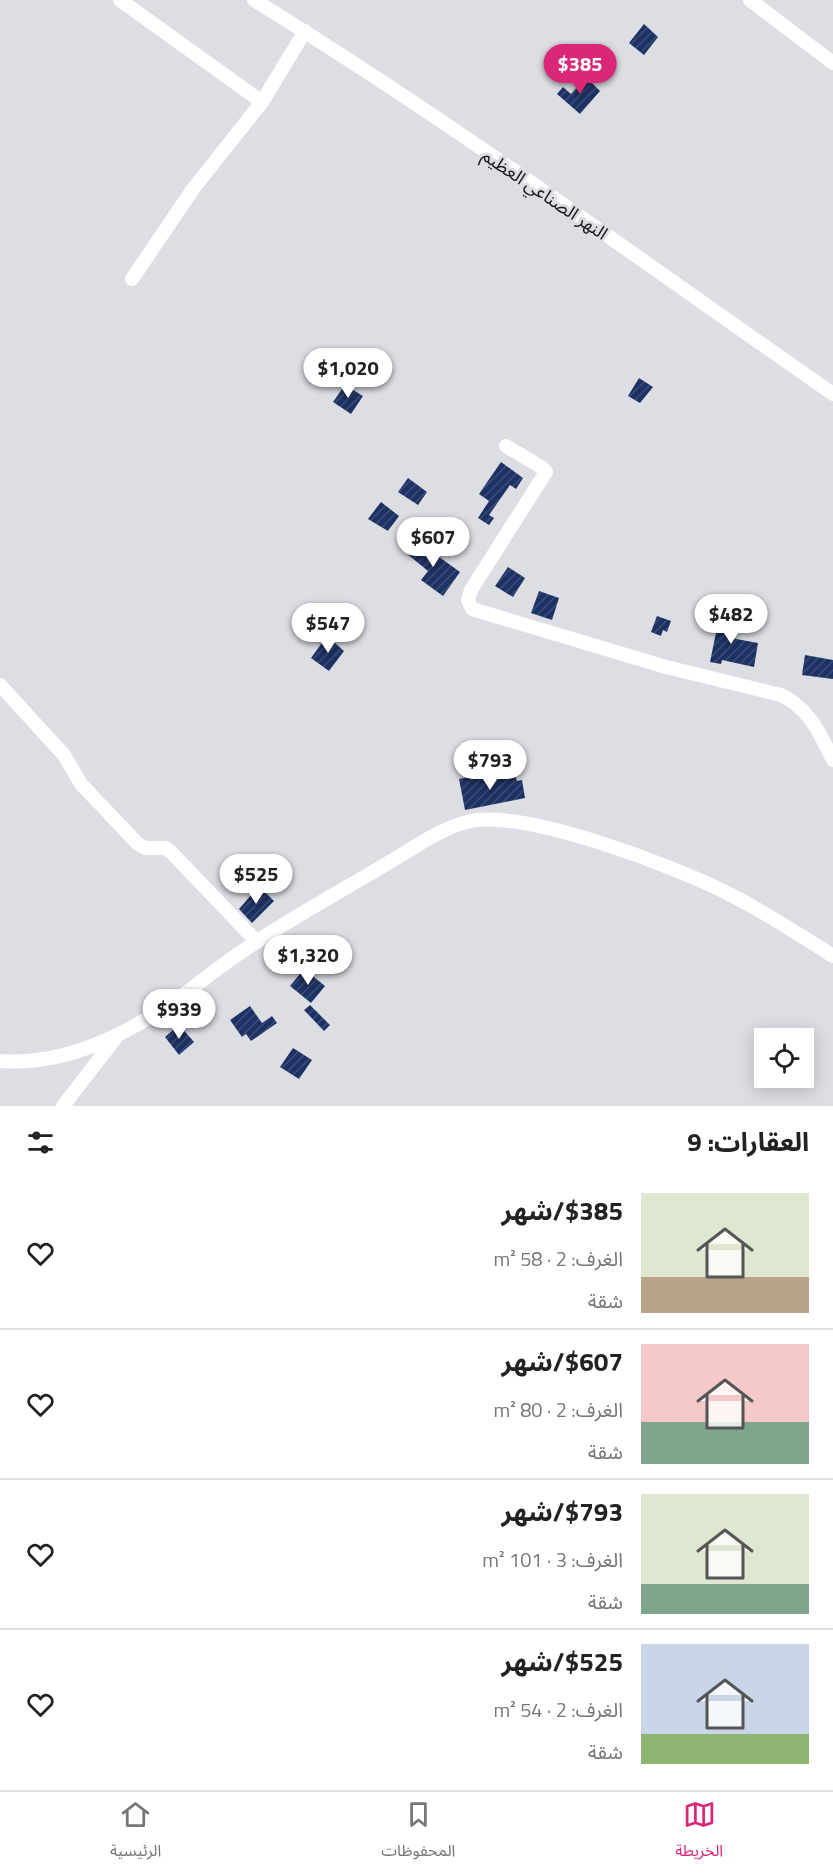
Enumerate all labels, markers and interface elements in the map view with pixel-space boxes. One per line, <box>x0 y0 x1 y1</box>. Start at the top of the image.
pin: $385 <box>544 44 616 95</box>
text: $385 <box>558 48 602 79</box>
street label: النهر الصناعي العظيم <box>476 142 613 246</box>
pin: $1,020 <box>299 348 397 399</box>
text: $1,020 <box>317 352 379 383</box>
pin: $607 <box>397 517 469 568</box>
text: $607 <box>411 521 455 552</box>
pin: $482 <box>695 594 767 645</box>
text: $482 <box>709 598 753 629</box>
pin: $547 <box>292 603 364 654</box>
text: $547 <box>306 607 350 638</box>
pin: $793 <box>454 740 526 791</box>
text: $793 <box>468 744 512 775</box>
pin: $525 <box>220 854 292 905</box>
text: $525 <box>234 858 278 889</box>
pin: $1,320 <box>259 935 357 986</box>
text: $1,320 <box>277 939 339 970</box>
pin: $939 <box>143 989 215 1040</box>
text: $939 <box>157 993 201 1024</box>
map controls <box>754 1028 814 1088</box>
button: locate <box>754 1028 814 1088</box>
text: العقارات: 9 <box>687 1122 809 1161</box>
icon: filters <box>24 1126 57 1159</box>
text: $385/شهر <box>501 1191 623 1230</box>
icon: home <box>689 1217 761 1289</box>
icon: heart <box>24 1237 57 1270</box>
text: الغرف: 2 · 58 m² <box>493 1243 623 1274</box>
text: شقة <box>588 1285 623 1316</box>
text: $607/شهر <box>501 1342 623 1381</box>
icon: home <box>689 1368 761 1440</box>
icon: heart <box>24 1388 57 1421</box>
text: الغرف: 2 · 80 m² <box>493 1394 623 1425</box>
text: شقة <box>588 1436 623 1467</box>
text: $793/شهر <box>501 1492 623 1531</box>
icon: home <box>689 1518 761 1590</box>
icon: heart <box>24 1538 57 1571</box>
text: الغرف: 3 · 101 m² <box>482 1544 623 1575</box>
text: شقة <box>588 1586 623 1617</box>
text: $525/شهر <box>501 1642 623 1681</box>
icon: home <box>689 1668 761 1740</box>
icon: heart <box>24 1688 57 1721</box>
text: الغرف: 2 · 54 m² <box>493 1694 623 1725</box>
text: شقة <box>588 1736 623 1767</box>
tab: الرئيسية <box>110 1798 161 1868</box>
tab: المحفوظات <box>381 1798 455 1868</box>
tab: الخريطة <box>675 1798 723 1868</box>

